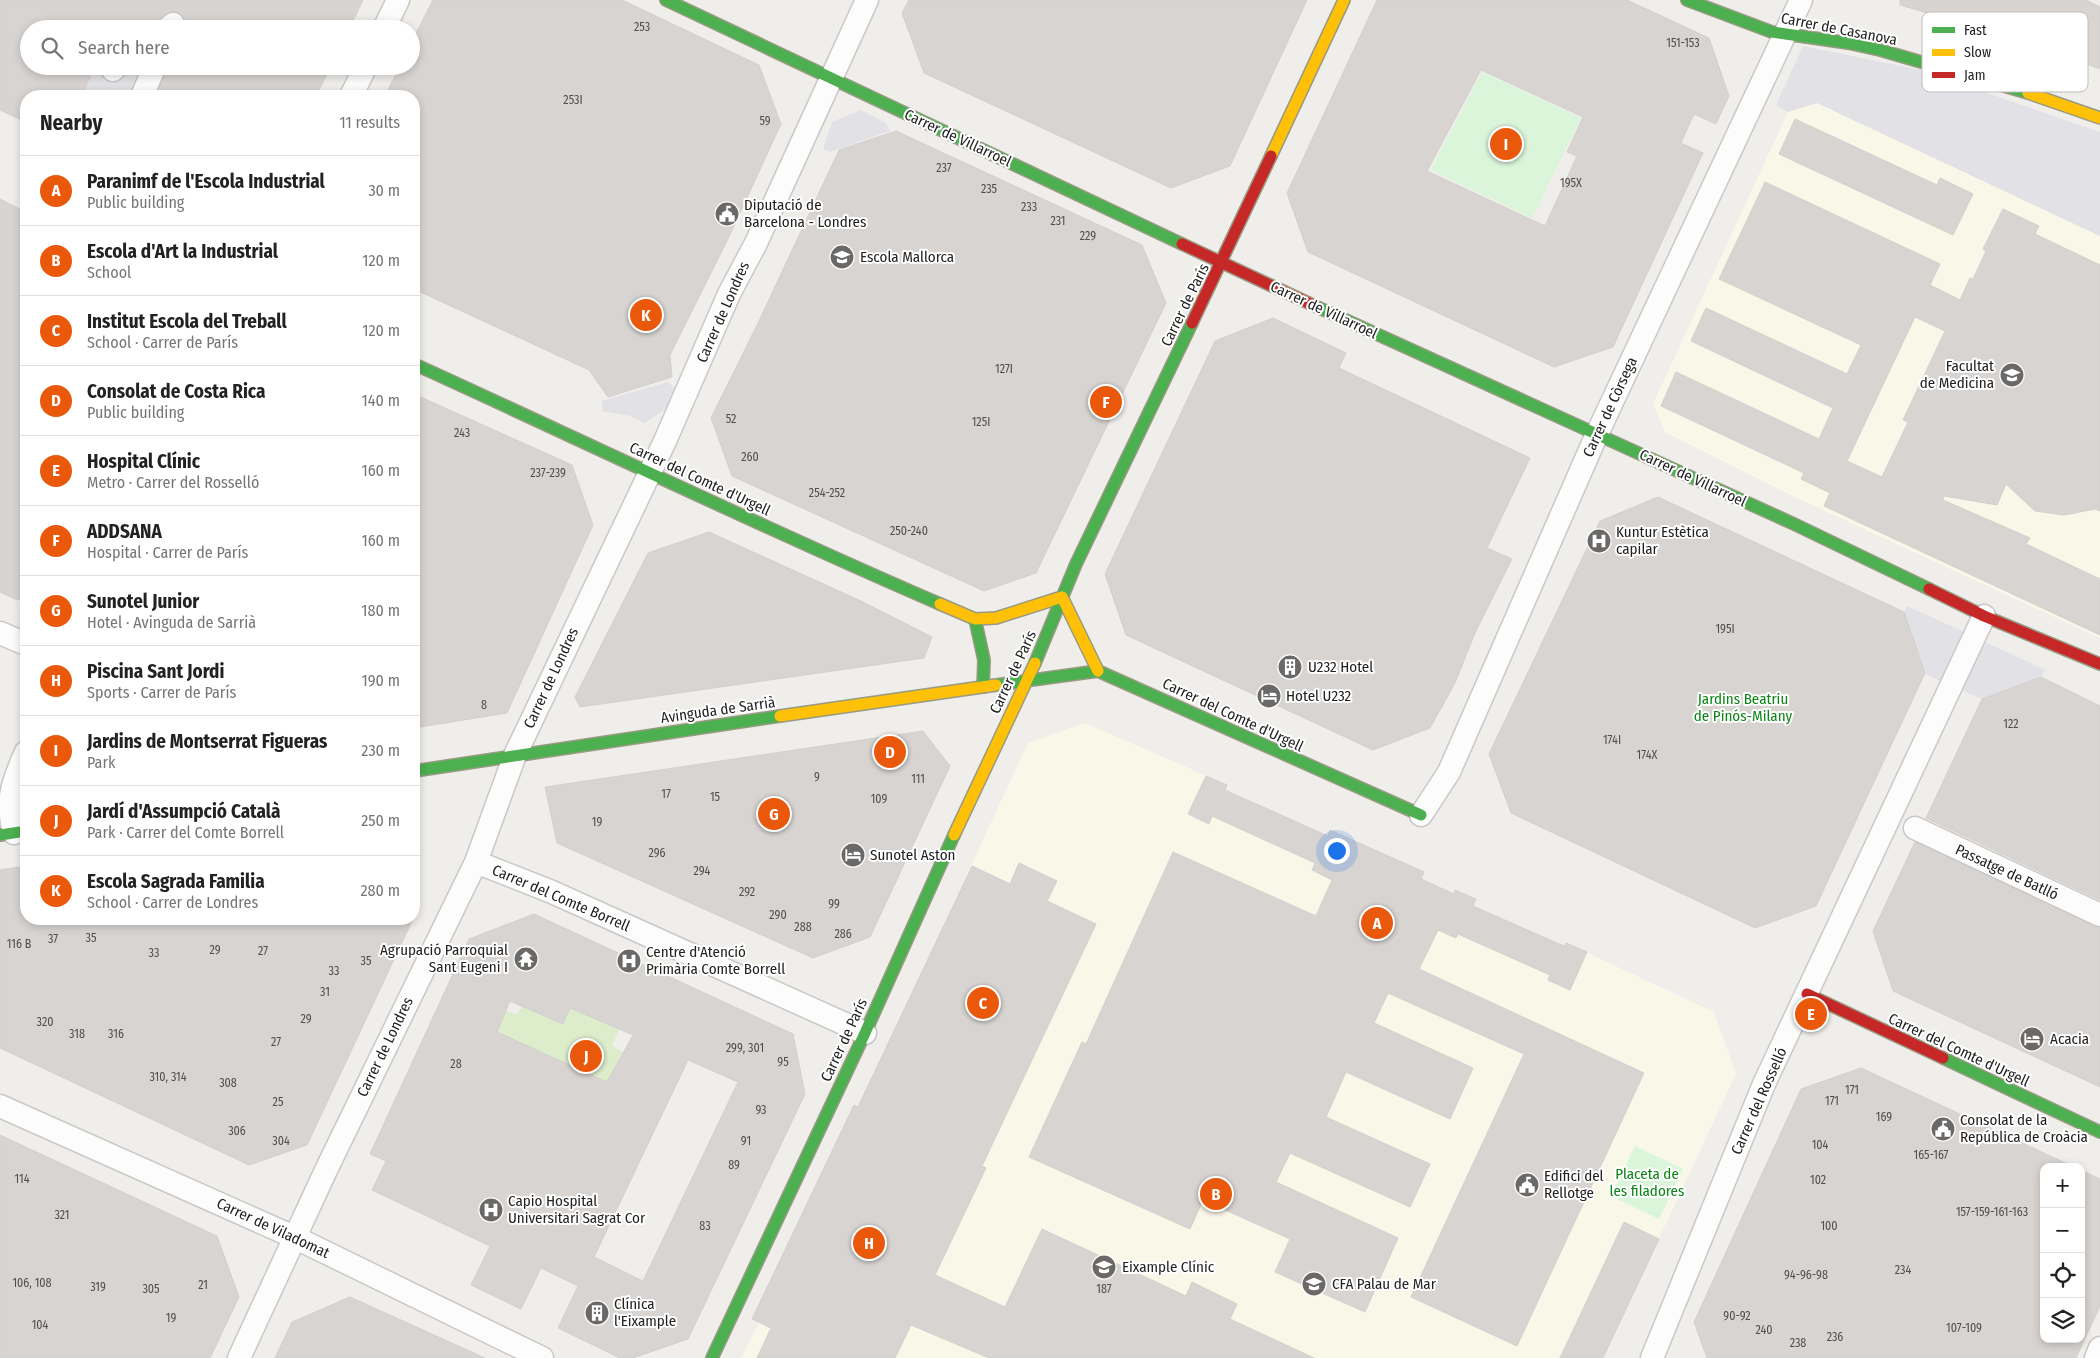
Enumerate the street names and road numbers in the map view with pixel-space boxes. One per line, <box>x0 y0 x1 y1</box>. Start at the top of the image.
street label: Carrer de Casanova <box>1779 9 1899 49</box>
street label: Carrer de Villarroel <box>902 105 1014 171</box>
street label: Carrer de Londres <box>693 259 753 365</box>
street label: Carrer de París <box>1157 261 1213 349</box>
street label: Carrer de Villarroel <box>1268 277 1380 343</box>
street label: Carrer de Còrsega <box>1579 354 1641 460</box>
street label: Carrer del Comte d'Urgell <box>627 438 773 520</box>
street label: Carrer de Villarroel <box>1637 445 1749 511</box>
street label: Carrer de Londres <box>520 625 582 731</box>
street label: Carrer de París <box>986 627 1040 717</box>
street label: Carrer del Comte d'Urgell <box>1160 674 1306 756</box>
street label: Avinguda de Sarrià <box>660 693 776 727</box>
street label: Passatge de Batlló <box>1953 840 2061 904</box>
street label: Carrer del Comte Borrell <box>489 861 633 935</box>
street label: Carrer de Londres <box>353 994 417 1100</box>
street label: Carrer de París <box>817 995 871 1085</box>
street label: Carrer del Comte d'Urgell <box>1886 1009 2032 1091</box>
street label: Carrer del Rosselló <box>1727 1044 1791 1157</box>
street label: Carrer de Viladomat <box>214 1194 332 1262</box>

